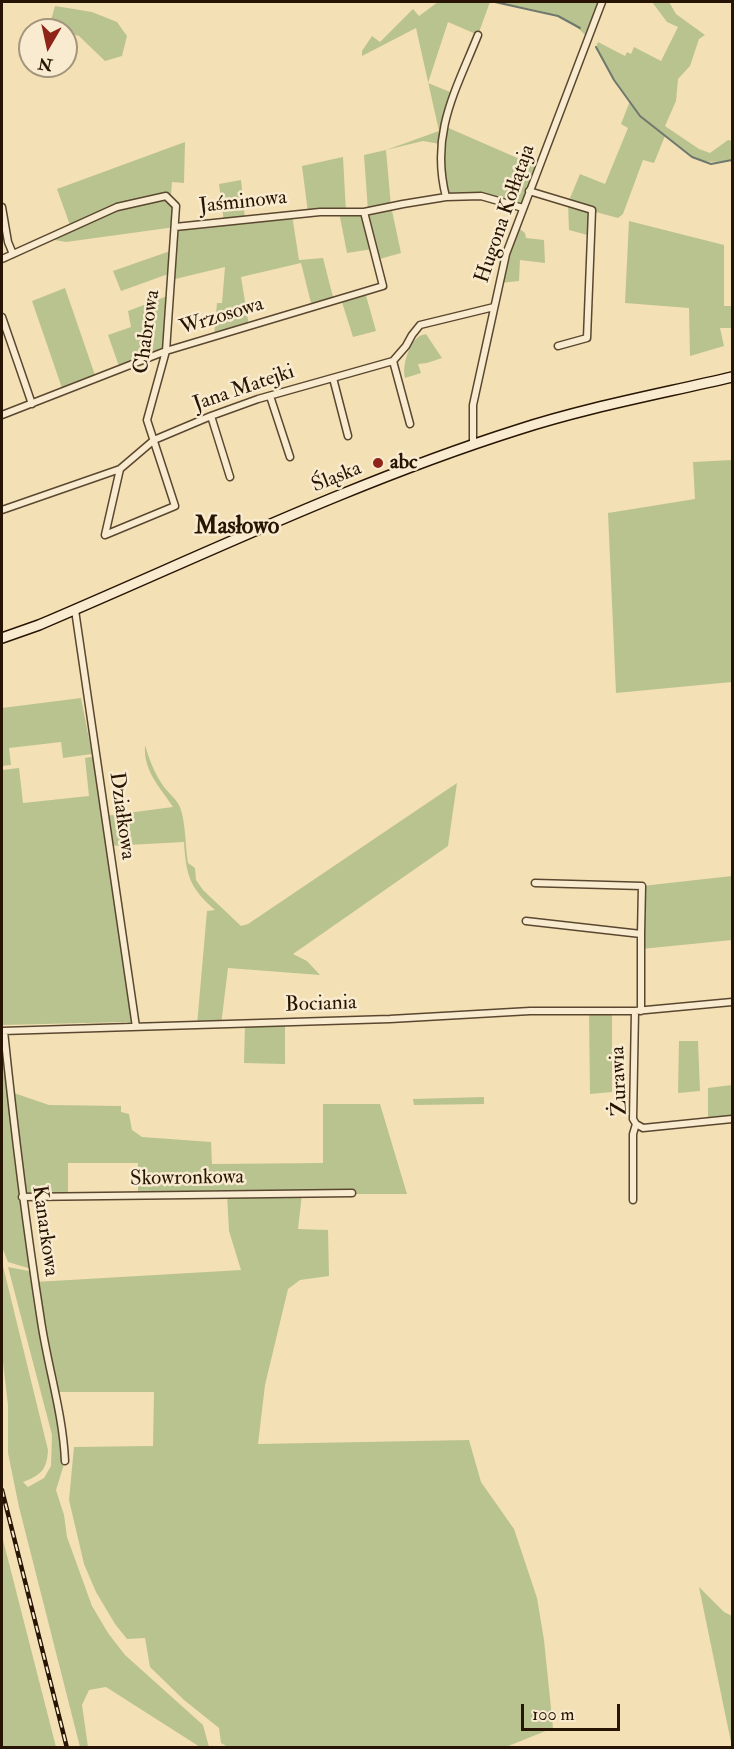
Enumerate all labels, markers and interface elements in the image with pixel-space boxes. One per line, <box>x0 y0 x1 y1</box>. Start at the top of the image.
north arrow <box>18 18 78 78</box>
text: N <box>37 53 54 75</box>
street label: Hugona Kołłątaja <box>471 141 541 287</box>
street label: Jaśminowa <box>198 186 288 220</box>
street label: Chabrowa <box>130 288 166 376</box>
street label: Wrzosowa <box>177 292 267 342</box>
street label: Jana Matejki <box>190 360 298 418</box>
place label: abc <box>390 450 417 476</box>
marker: abc <box>371 456 385 470</box>
street label: Śląska <box>308 457 366 499</box>
district label: Masłowo <box>195 514 279 542</box>
street label: Działkowa <box>102 771 140 861</box>
street label: Bociania <box>285 991 357 1019</box>
street label: Żurawia <box>606 1046 634 1116</box>
street label: Skowronkowa <box>130 1165 244 1193</box>
street label: Kanarkowa <box>25 1184 63 1278</box>
scale bar <box>524 1692 623 1730</box>
text: 100 m <box>532 1703 575 1726</box>

